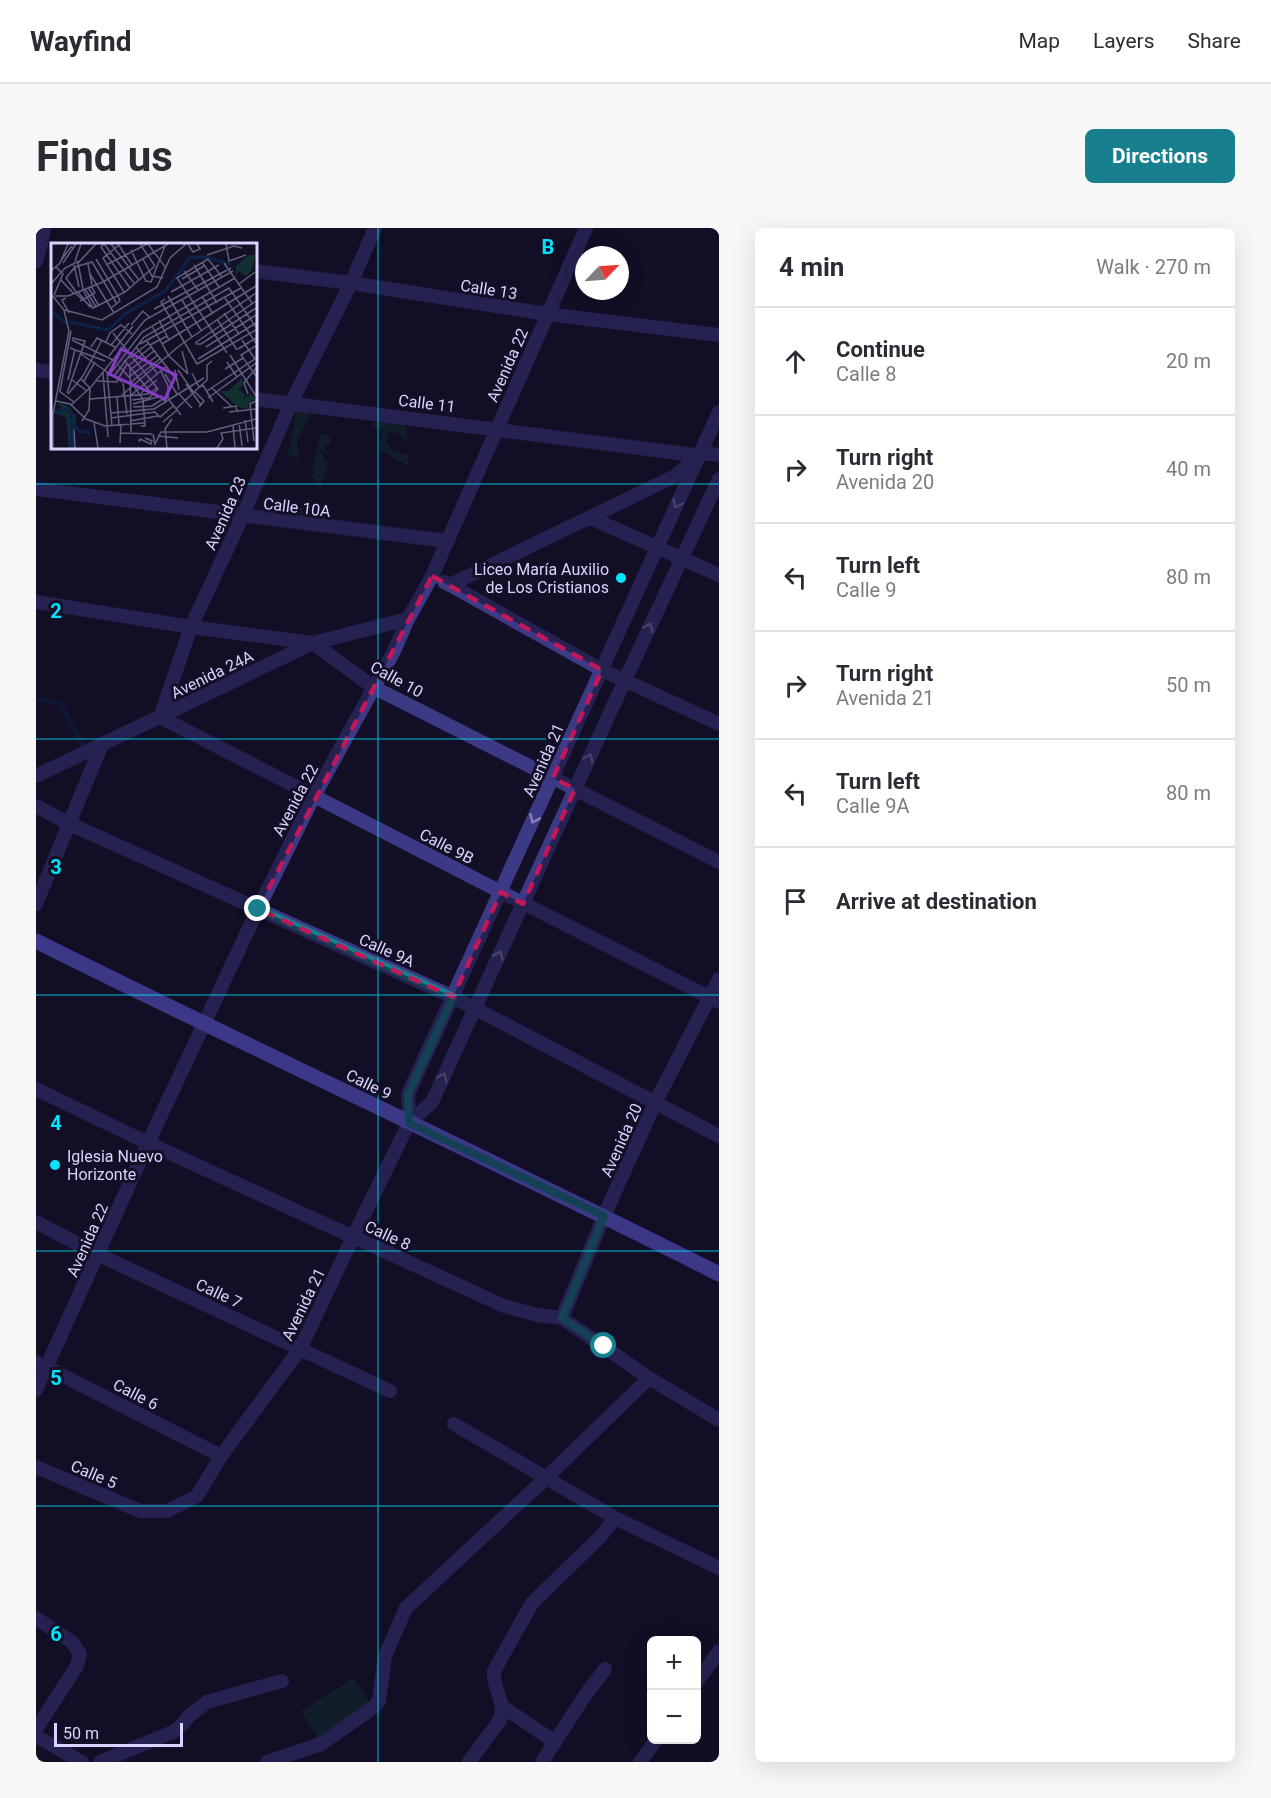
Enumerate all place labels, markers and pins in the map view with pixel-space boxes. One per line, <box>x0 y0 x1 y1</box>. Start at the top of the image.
place label: Liceo María Auxilio de Los Cristianos <box>474 560 609 597</box>
marker: Liceo María Auxilio de Los Cristianos <box>614 571 628 585</box>
place label: Iglesia Nuevo Horizonte <box>67 1147 163 1184</box>
marker: Iglesia Nuevo Horizonte <box>48 1158 62 1172</box>

